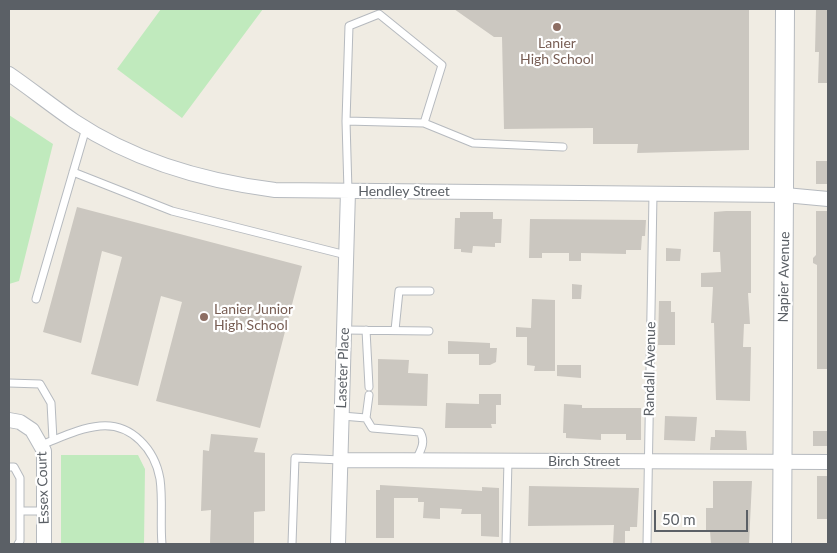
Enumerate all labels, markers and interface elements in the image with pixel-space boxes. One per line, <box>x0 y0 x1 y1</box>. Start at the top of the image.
marker: Lanier High School <box>551 21 563 33</box>
place label: Lanier High School <box>520 35 594 68</box>
street label: Hendley Street <box>358 183 450 199</box>
street label: Napier Avenue <box>775 231 793 323</box>
place label: Lanier Junior High School <box>214 301 293 334</box>
marker: Lanier Junior High School <box>198 311 210 323</box>
street label: Randall Avenue <box>641 321 659 417</box>
street label: Laseter Place <box>333 327 353 409</box>
street label: Essex Court <box>33 451 53 525</box>
street label: Birch Street <box>548 453 620 469</box>
scale bar <box>657 500 751 532</box>
text: 50 m <box>662 510 696 528</box>

